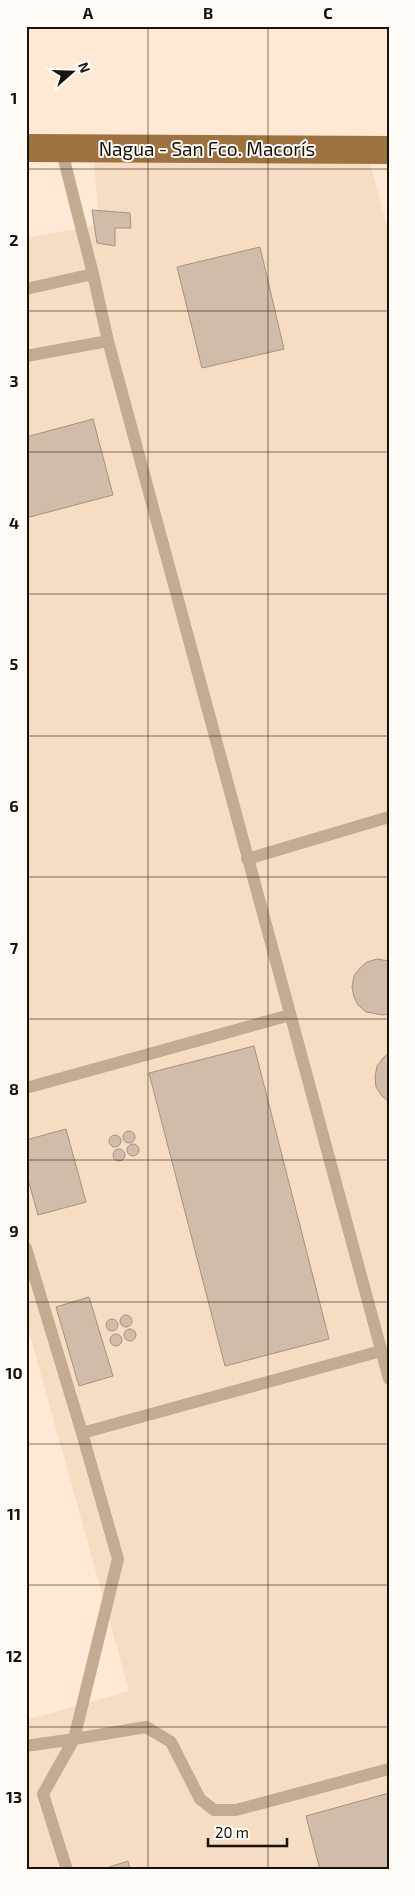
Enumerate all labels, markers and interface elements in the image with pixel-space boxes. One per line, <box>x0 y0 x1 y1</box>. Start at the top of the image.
text: A <box>83 3 94 22</box>
text: B <box>203 3 213 22</box>
text: C <box>323 3 333 22</box>
north arrow <box>48 48 98 98</box>
text: N <box>75 60 94 75</box>
text: 1 <box>11 88 17 107</box>
street label: Nagua - San Fco. Macorís <box>99 137 315 160</box>
text: 2 <box>9 230 19 249</box>
text: 3 <box>9 371 19 390</box>
text: 4 <box>9 513 19 532</box>
text: 5 <box>10 654 19 673</box>
text: 6 <box>9 796 19 815</box>
text: 7 <box>10 938 19 957</box>
text: 8 <box>9 1079 19 1098</box>
text: 9 <box>9 1221 19 1240</box>
text: 10 <box>5 1363 23 1382</box>
text: 11 <box>7 1504 21 1523</box>
text: 12 <box>6 1646 22 1665</box>
text: 13 <box>6 1787 22 1806</box>
scale bar <box>208 1816 286 1848</box>
text: 20 m <box>215 1823 249 1841</box>

